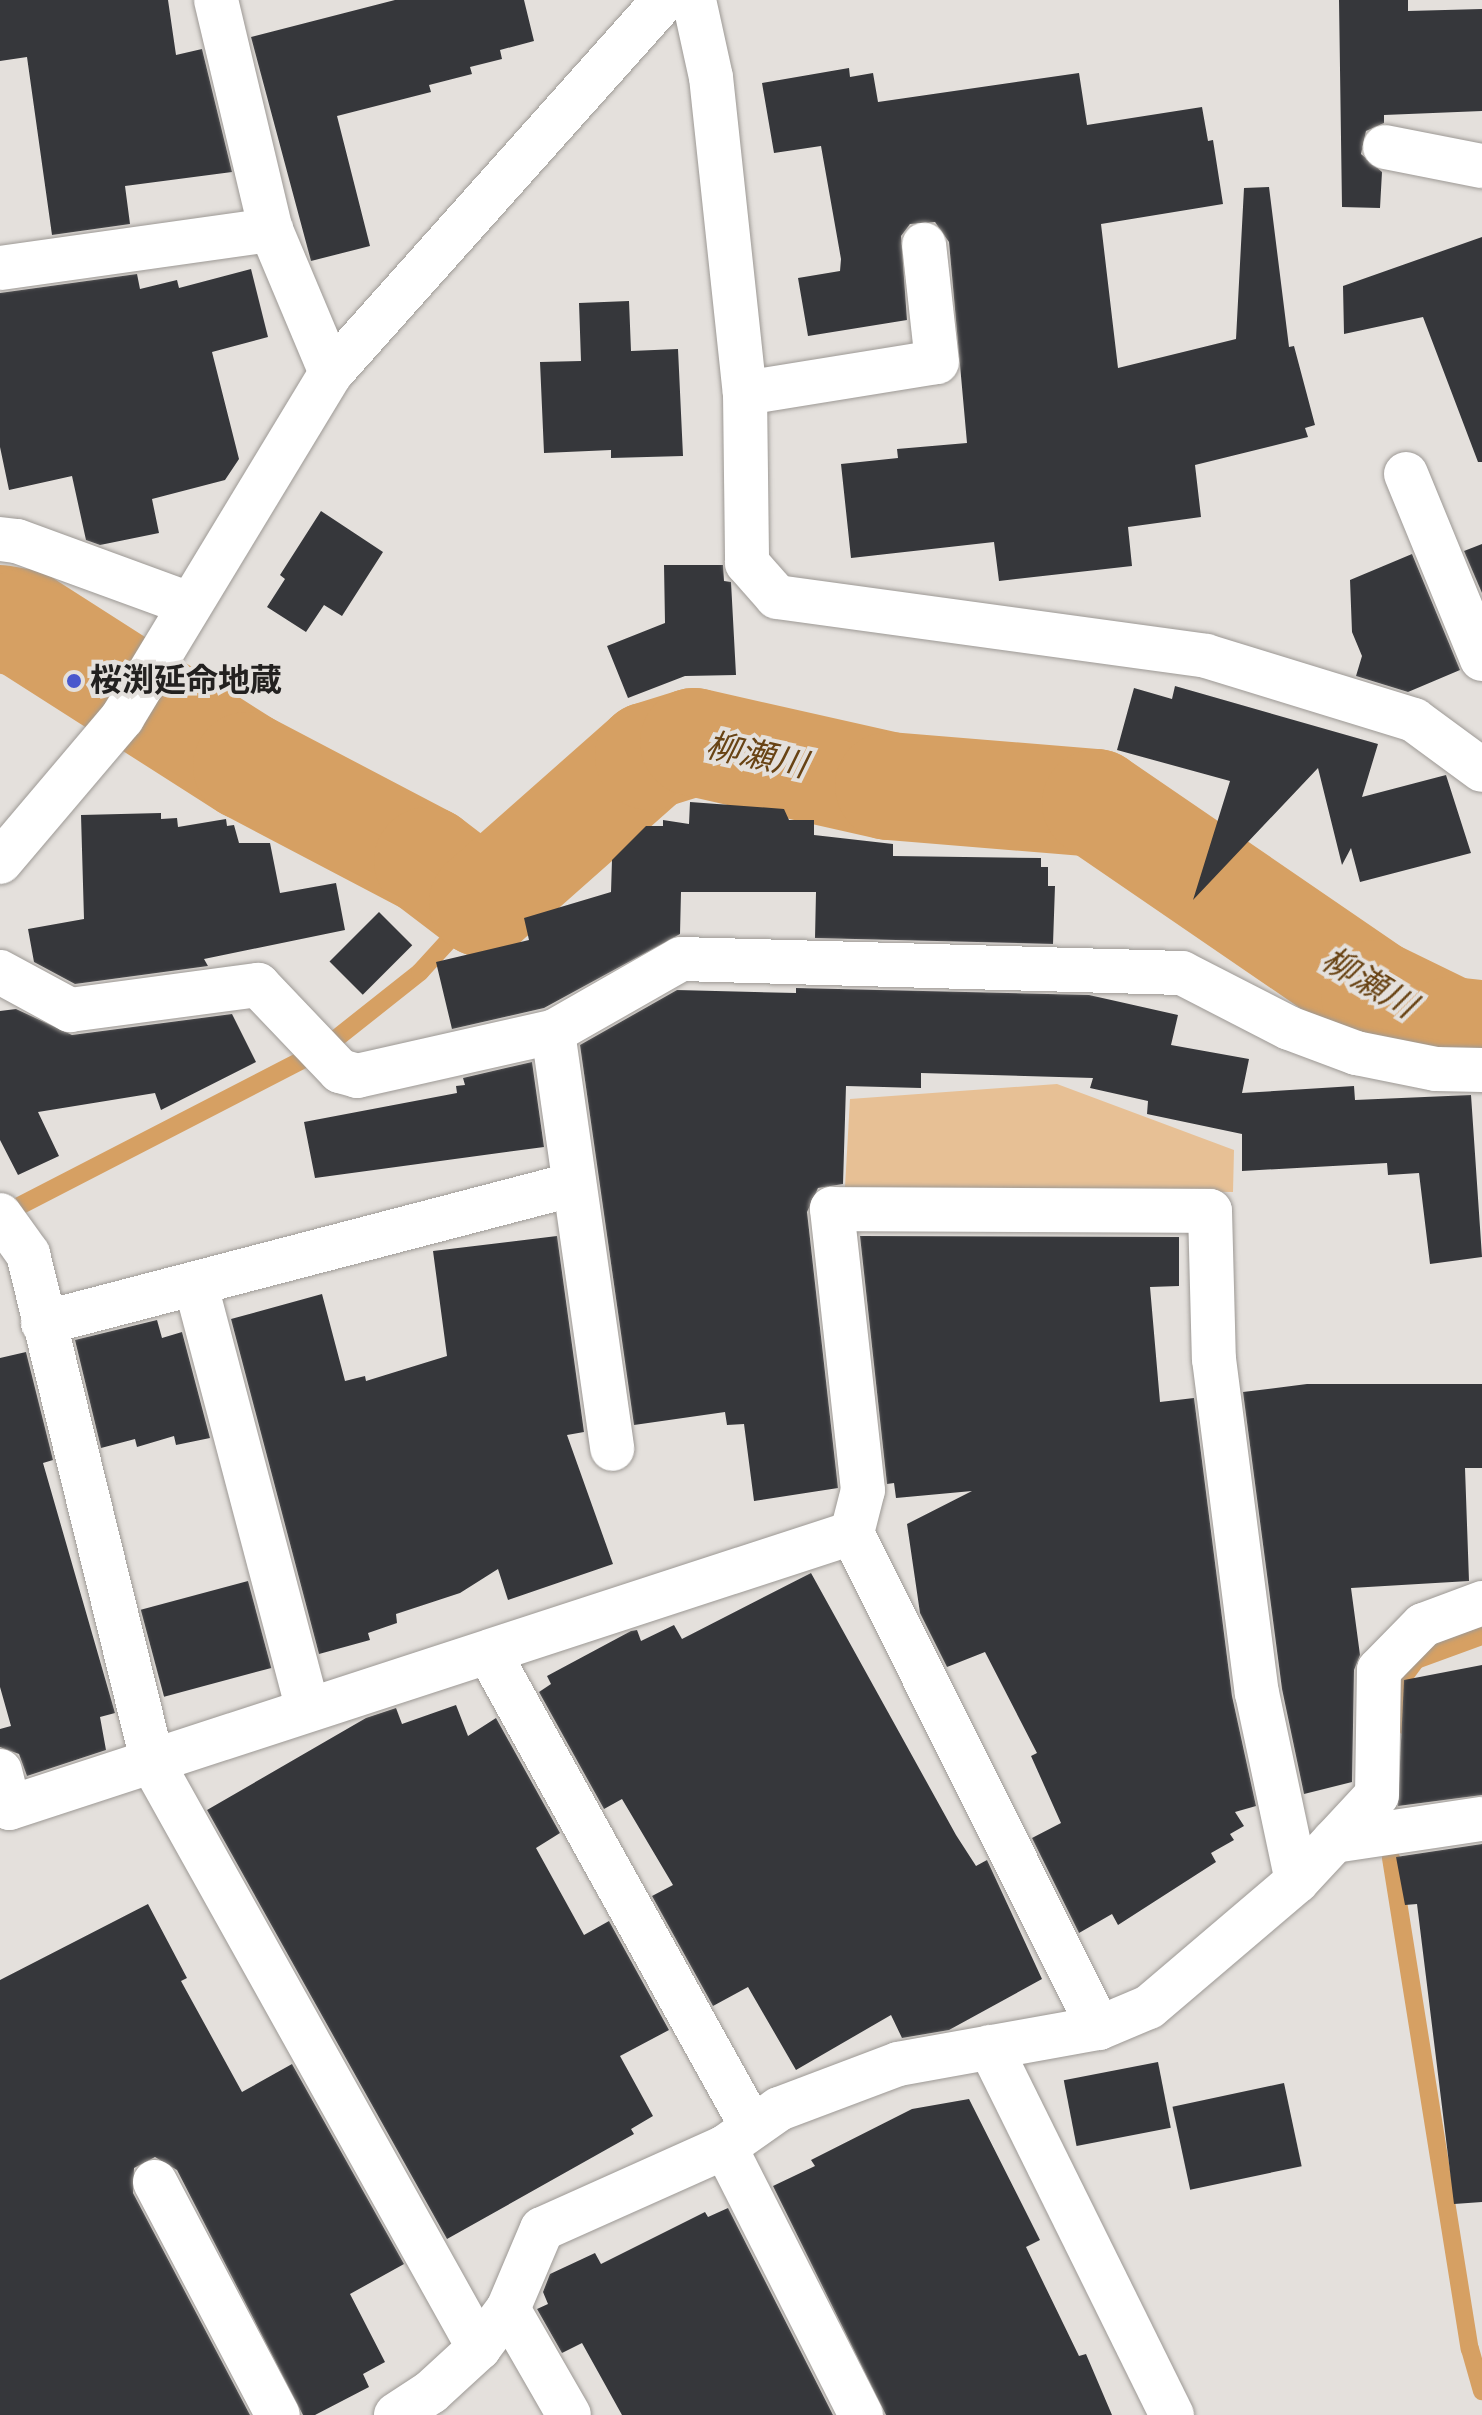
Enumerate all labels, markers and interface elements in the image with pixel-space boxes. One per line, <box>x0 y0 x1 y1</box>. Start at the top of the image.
place label: 桜渕延命地蔵 <box>90 662 282 700</box>
marker: 桜渕延命地蔵 <box>65 672 83 690</box>
water label: 柳瀬川 <box>702 726 810 788</box>
water label: 柳瀬川 <box>1314 940 1422 1028</box>

